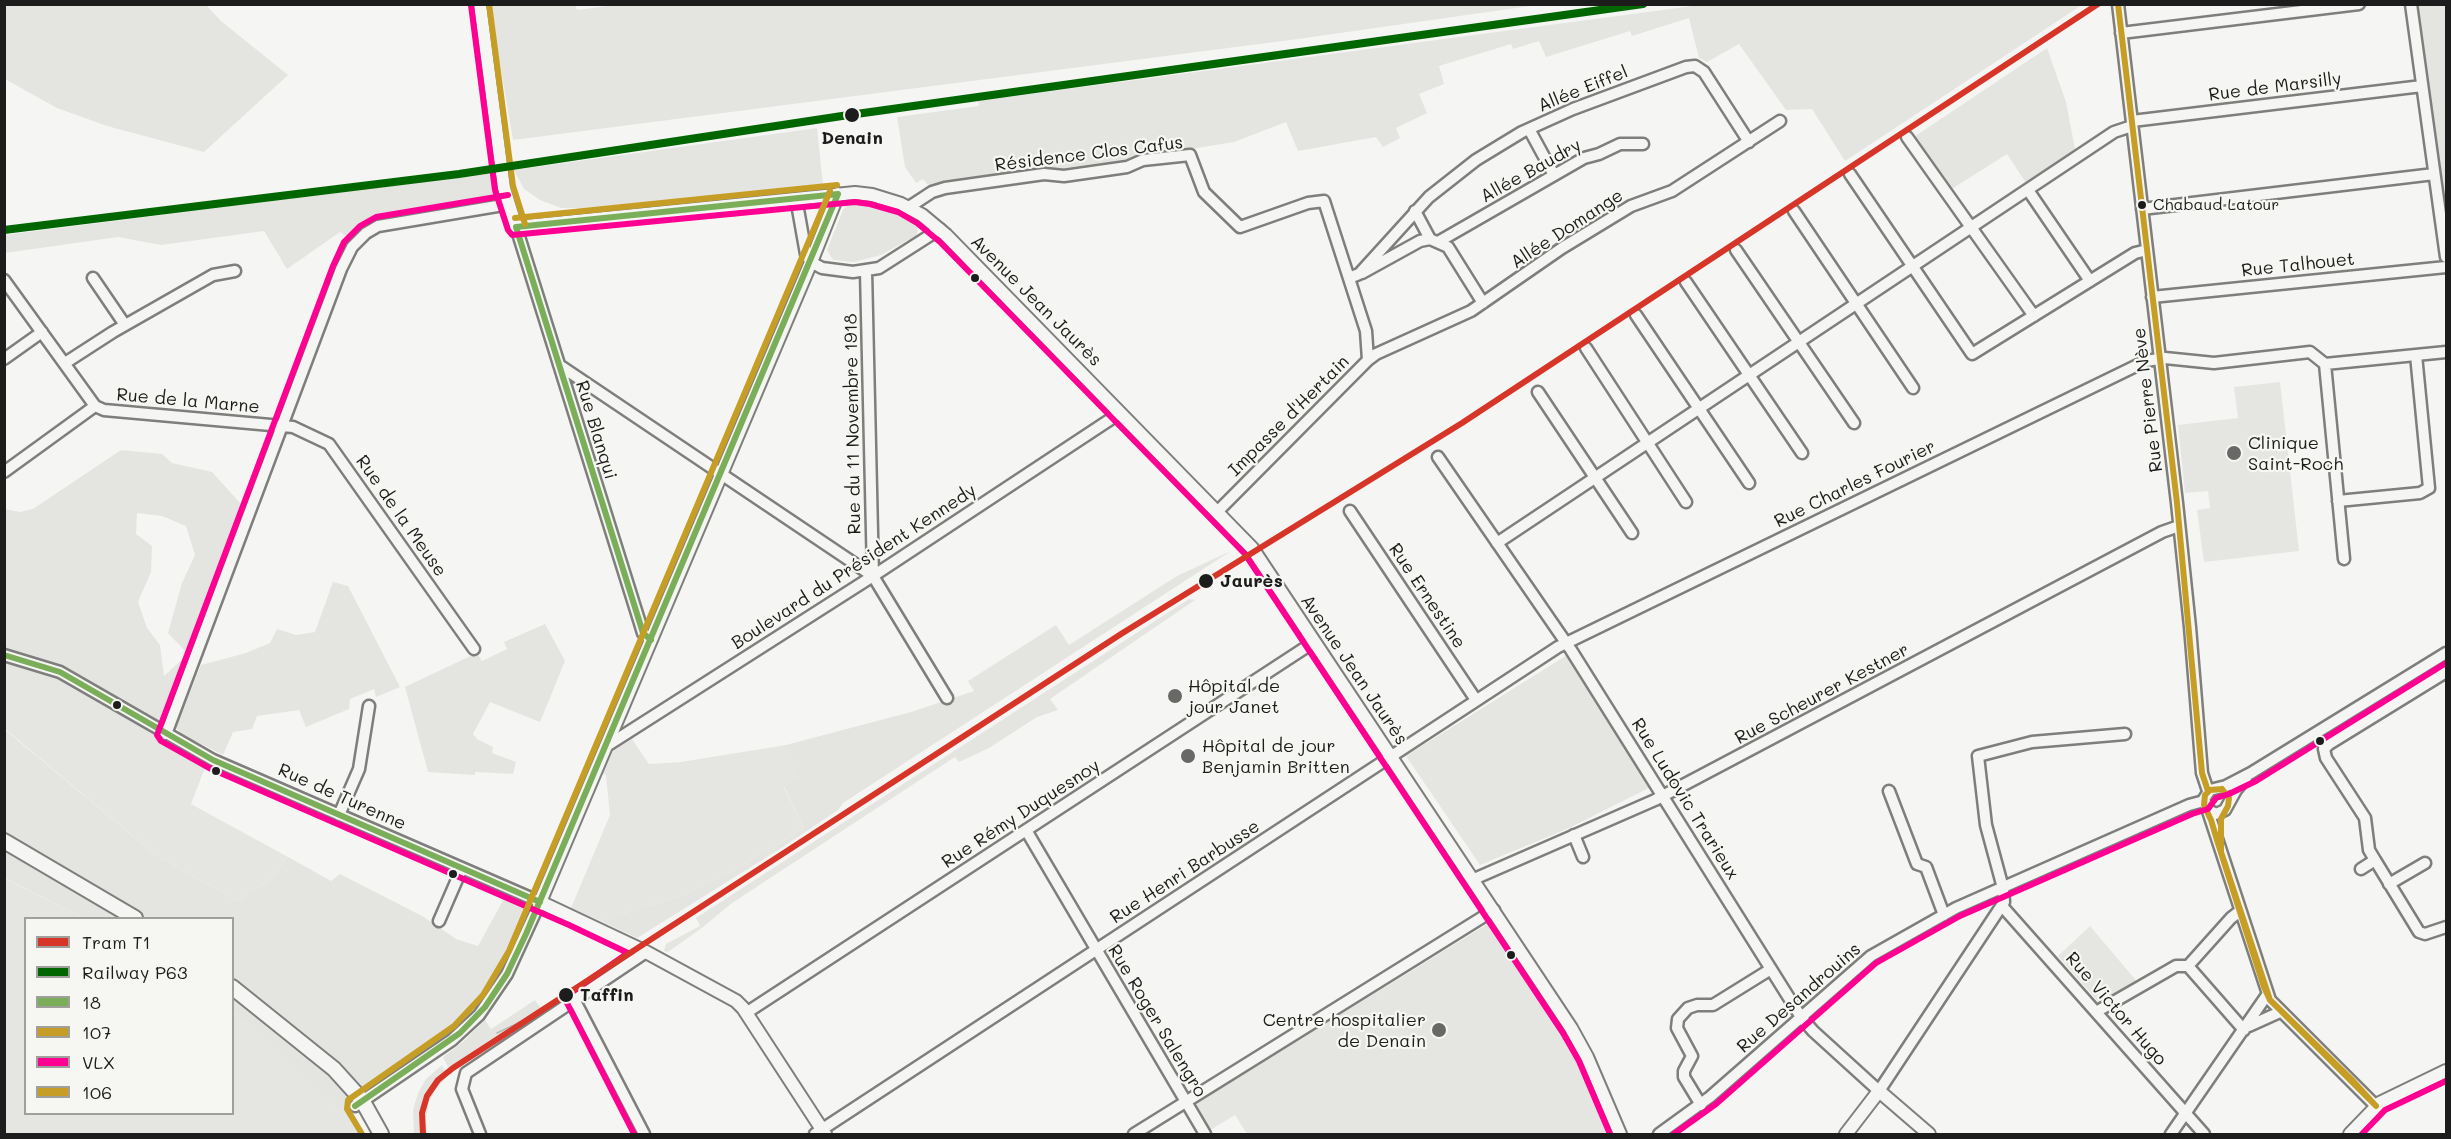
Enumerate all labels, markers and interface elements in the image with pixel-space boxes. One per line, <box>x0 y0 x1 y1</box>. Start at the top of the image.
street label: Allée Eiffel <box>1535 61 1631 117</box>
street label: Rue de Marsilly <box>2207 68 2343 106</box>
marker: Denain <box>843 106 861 124</box>
place label: Denain <box>821 127 883 149</box>
street label: Résidence Clos Cafus <box>994 132 1184 176</box>
street label: Allée Baudry <box>1477 134 1585 208</box>
street label: Allée Domange <box>1507 185 1627 273</box>
place label: Chabaud Latour <box>2153 195 2279 215</box>
marker: Chabaud Latour <box>2136 199 2148 211</box>
street label: Avenue Jean Jaurès <box>966 231 1106 371</box>
street label: Rue Talhouet <box>2240 248 2356 282</box>
unlabelled marker <box>969 272 981 284</box>
street label: Rue du 11 Novembre 1918 <box>840 313 866 535</box>
street label: Rue Pierre Nève <box>2128 326 2168 474</box>
street label: Impasse d'Hertain <box>1224 351 1354 481</box>
street label: Rue Blanqui <box>571 378 621 482</box>
street label: Rue de la Marne <box>115 384 261 418</box>
place label: Clinique Saint-Roch <box>2248 432 2343 474</box>
street label: Rue Charles Fourier <box>1771 435 1939 533</box>
marker: Clinique Saint-Roch <box>2225 444 2243 462</box>
street label: Rue de la Meuse <box>351 451 451 581</box>
street label: Boulevard du Président Kennedy <box>728 480 980 654</box>
street label: Rue Ernestine <box>1384 539 1470 653</box>
place label: Jaurès <box>1220 570 1283 592</box>
marker: Jaurès <box>1197 572 1215 590</box>
street label: Avenue Jean Jaurès <box>1296 591 1412 749</box>
street label: Rue Scheurer Kestner <box>1731 639 1913 749</box>
place label: Hôpital de jour Janet <box>1188 675 1280 718</box>
marker: Hôpital de jour Janet <box>1166 687 1184 705</box>
unlabelled marker <box>111 699 123 711</box>
street label: Rue Ludovic Trarieux <box>1627 714 1743 884</box>
place label: Hôpital de jour Benjamin Britten <box>1202 735 1350 777</box>
unlabelled marker <box>2314 735 2326 747</box>
marker: Hôpital de jour Benjamin Britten <box>1179 747 1197 765</box>
street label: Rue Rémy Duquesnoy <box>938 755 1104 873</box>
street label: Rue de Turenne <box>275 759 409 835</box>
unlabelled marker <box>210 765 222 777</box>
street label: Rue Henri Barbusse <box>1106 816 1264 928</box>
unlabelled marker <box>447 868 459 880</box>
legend <box>24 917 234 1115</box>
text: Tram T1 <box>82 930 150 954</box>
street label: Rue Desandrouins <box>1733 938 1865 1058</box>
street label: Rue Roger Salengro <box>1103 941 1211 1101</box>
street label: Rue Victor Hugo <box>2061 948 2171 1070</box>
unlabelled marker <box>1505 949 1517 961</box>
text: Railway P63 <box>82 960 188 984</box>
place label: Taffin <box>580 984 634 1006</box>
marker: Taffin <box>557 986 575 1004</box>
text: 18 <box>82 990 101 1014</box>
place label: Centre hospitalier de Denain <box>1263 1009 1426 1052</box>
text: 107 <box>82 1020 111 1044</box>
marker: Centre hospitalier de Denain <box>1430 1021 1448 1039</box>
text: VLX <box>82 1050 115 1074</box>
text: 106 <box>82 1080 112 1104</box>

